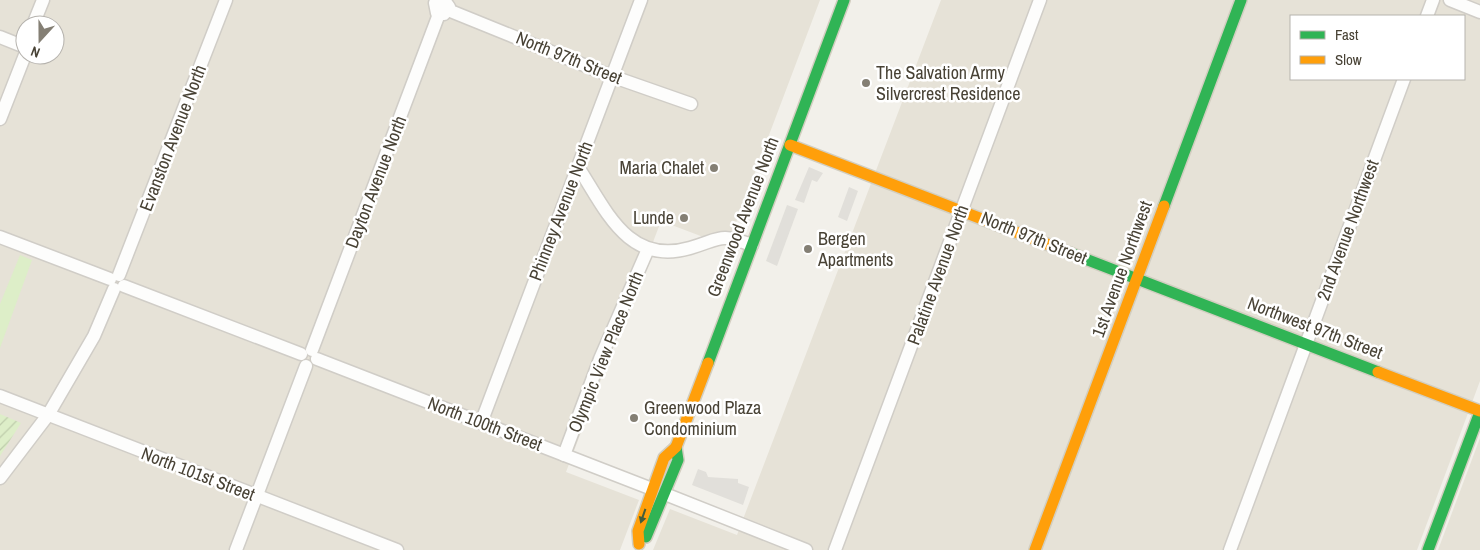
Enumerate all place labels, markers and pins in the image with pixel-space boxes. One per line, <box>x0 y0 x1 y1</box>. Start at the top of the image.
place label: The Salvation Army Silvercrest Residence <box>876 60 1020 106</box>
marker: The Salvation Army Silvercrest Residence <box>860 77 872 89</box>
place label: Maria Chalet <box>620 155 704 180</box>
marker: Maria Chalet <box>708 162 720 174</box>
place label: Lunde <box>633 205 674 230</box>
marker: Lunde <box>678 212 690 224</box>
place label: Bergen Apartments <box>817 226 893 272</box>
marker: Bergen Apartments <box>802 243 814 255</box>
place label: Greenwood Plaza Condominium <box>644 395 761 441</box>
marker: Greenwood Plaza Condominium <box>628 412 640 424</box>

